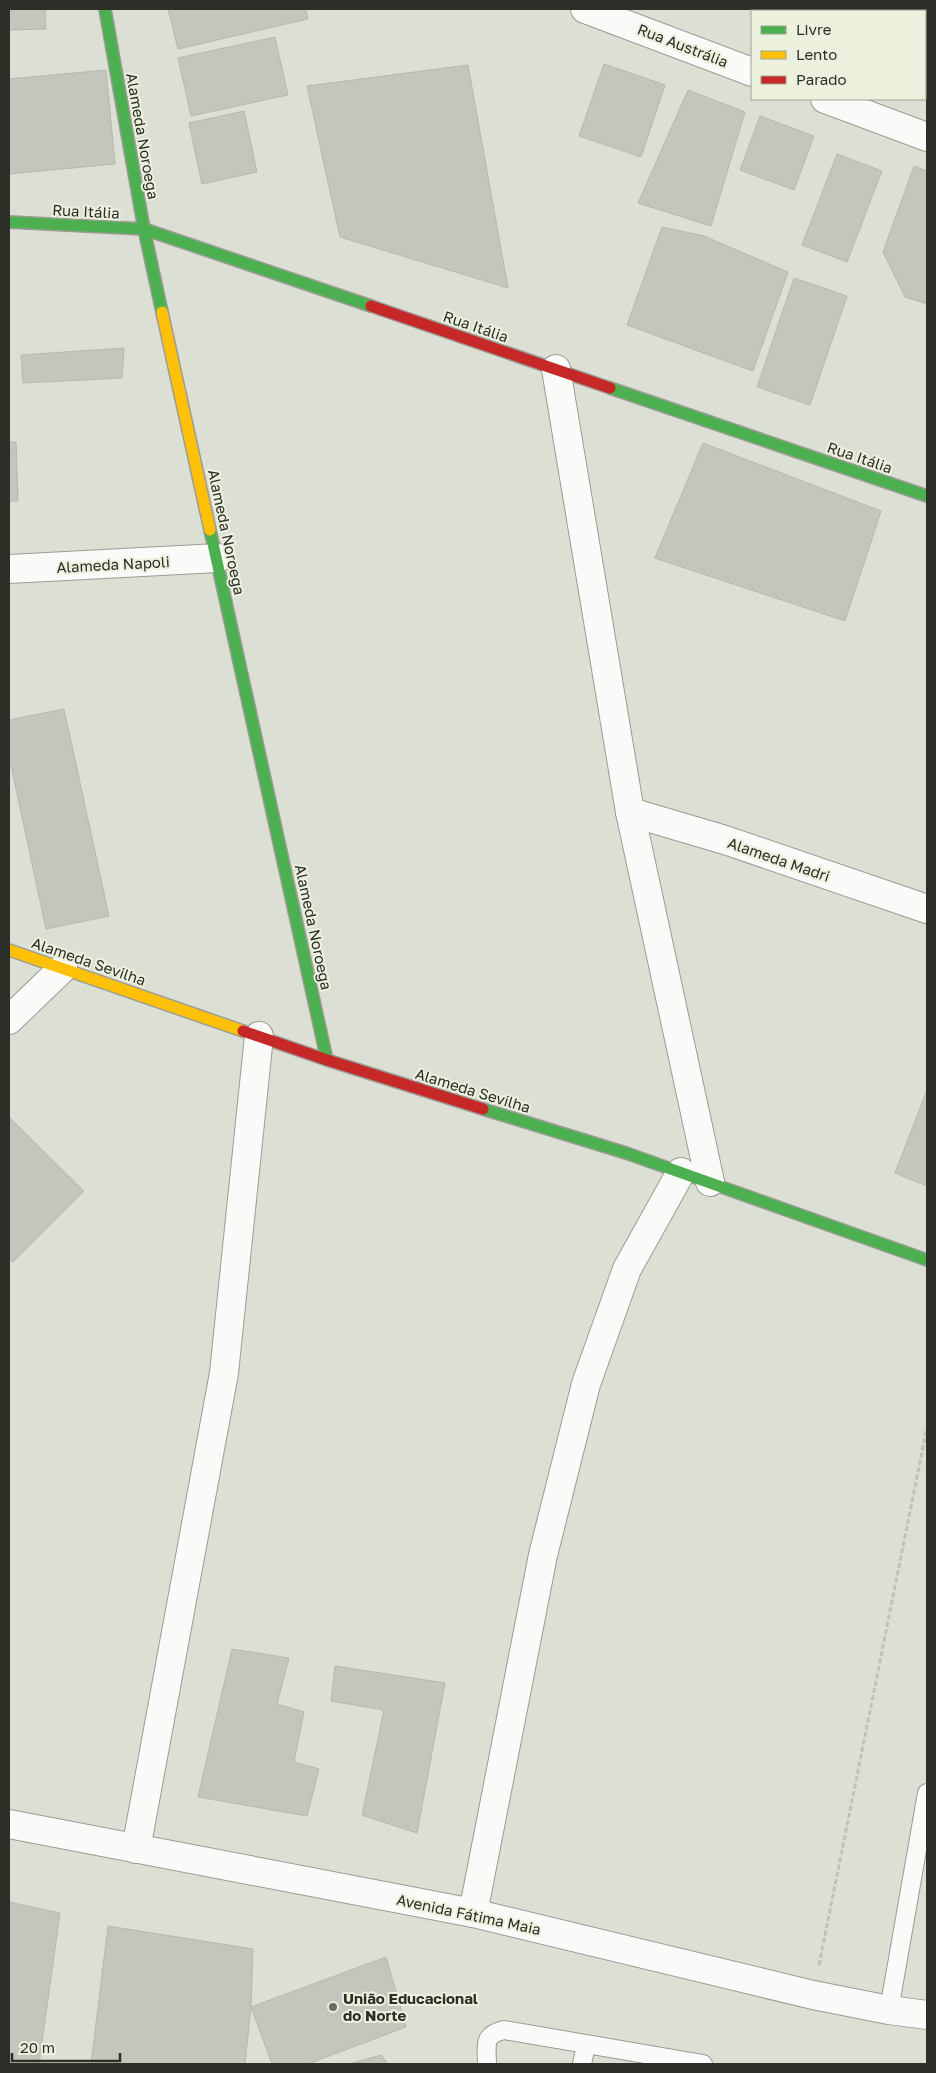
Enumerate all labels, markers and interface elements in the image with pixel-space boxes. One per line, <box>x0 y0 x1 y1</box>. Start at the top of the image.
legend <box>751 10 926 100</box>
street label: Rua Austrália <box>635 19 731 71</box>
text: Livre <box>796 20 832 38</box>
text: Lento <box>796 45 837 63</box>
text: Parado <box>796 70 847 88</box>
street label: Alameda Noroega <box>123 71 163 201</box>
street label: Rua Itália <box>52 200 120 222</box>
street label: Rua Itália <box>441 306 511 346</box>
street label: Rua Itália <box>825 437 895 477</box>
street label: Alameda Noroega <box>205 468 249 596</box>
street label: Alameda Napoli <box>56 552 170 576</box>
street label: Alameda Madri <box>726 833 832 885</box>
street label: Alameda Noroega <box>292 863 336 991</box>
street label: Alameda Sevilha <box>30 933 148 989</box>
street label: Alameda Sevilha <box>413 1064 533 1116</box>
street label: Avenida Fátima Maia <box>395 1890 543 1938</box>
place label: União Educacional do Norte <box>343 1989 478 2024</box>
marker: União Educacional do Norte <box>327 2001 339 2013</box>
scale bar <box>12 2030 120 2062</box>
text: 20 m <box>20 2038 55 2056</box>

